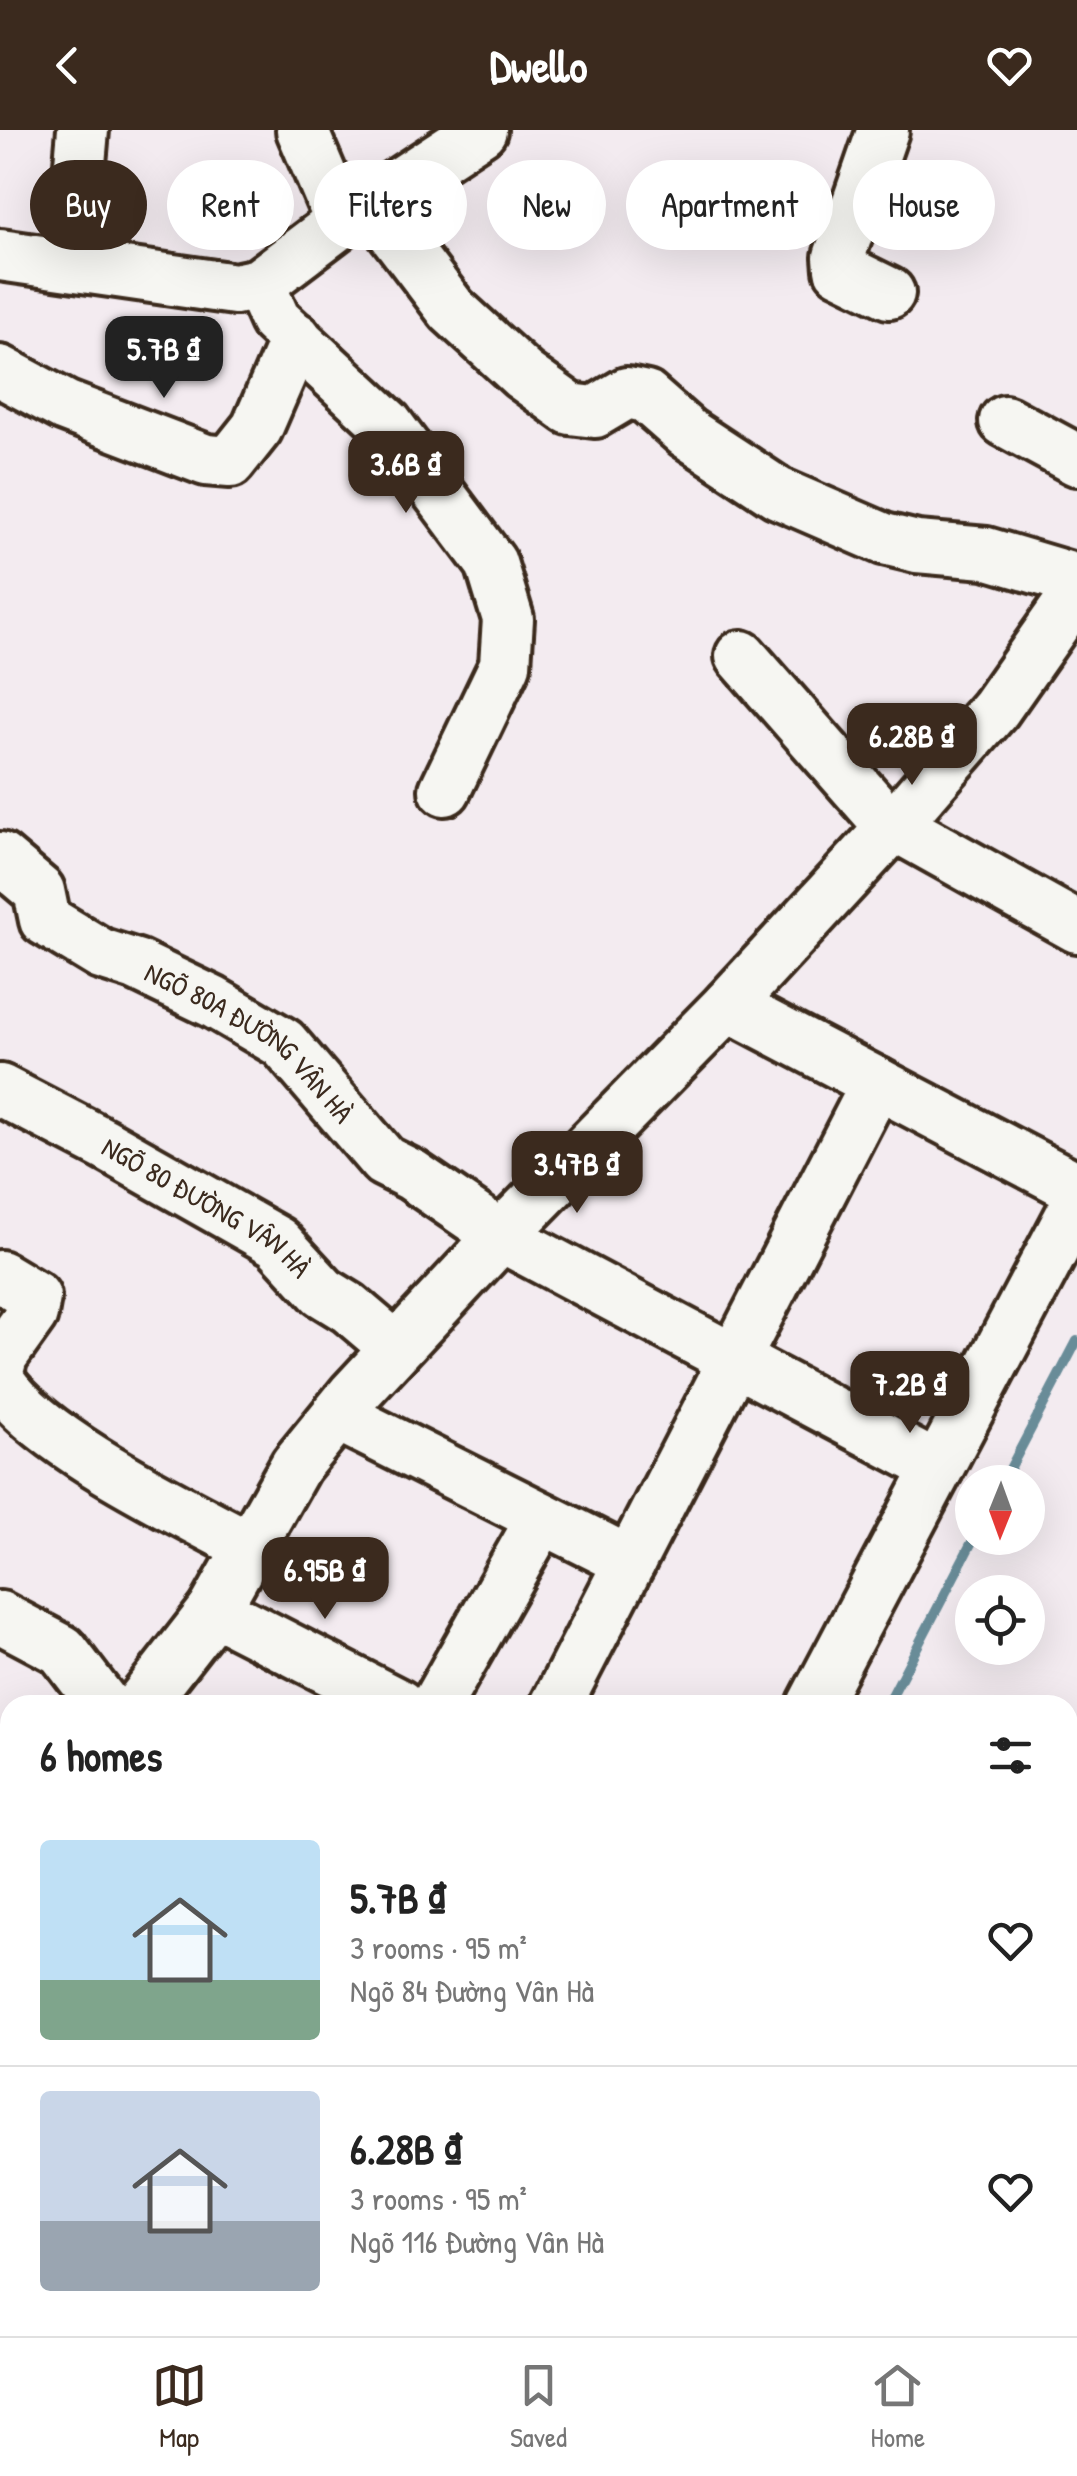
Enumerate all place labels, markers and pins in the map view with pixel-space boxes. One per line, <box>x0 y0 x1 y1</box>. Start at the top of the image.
pin: 5.7B ₫ <box>83 316 245 401</box>
pin: 3.6B ₫ <box>325 431 487 516</box>
pin: 6.28B ₫ <box>820 703 1004 788</box>
pin: 3.47B ₫ <box>485 1131 669 1216</box>
pin: 7.2B ₫ <box>829 1351 991 1436</box>
pin: 6.95B ₫ <box>233 1537 417 1622</box>

